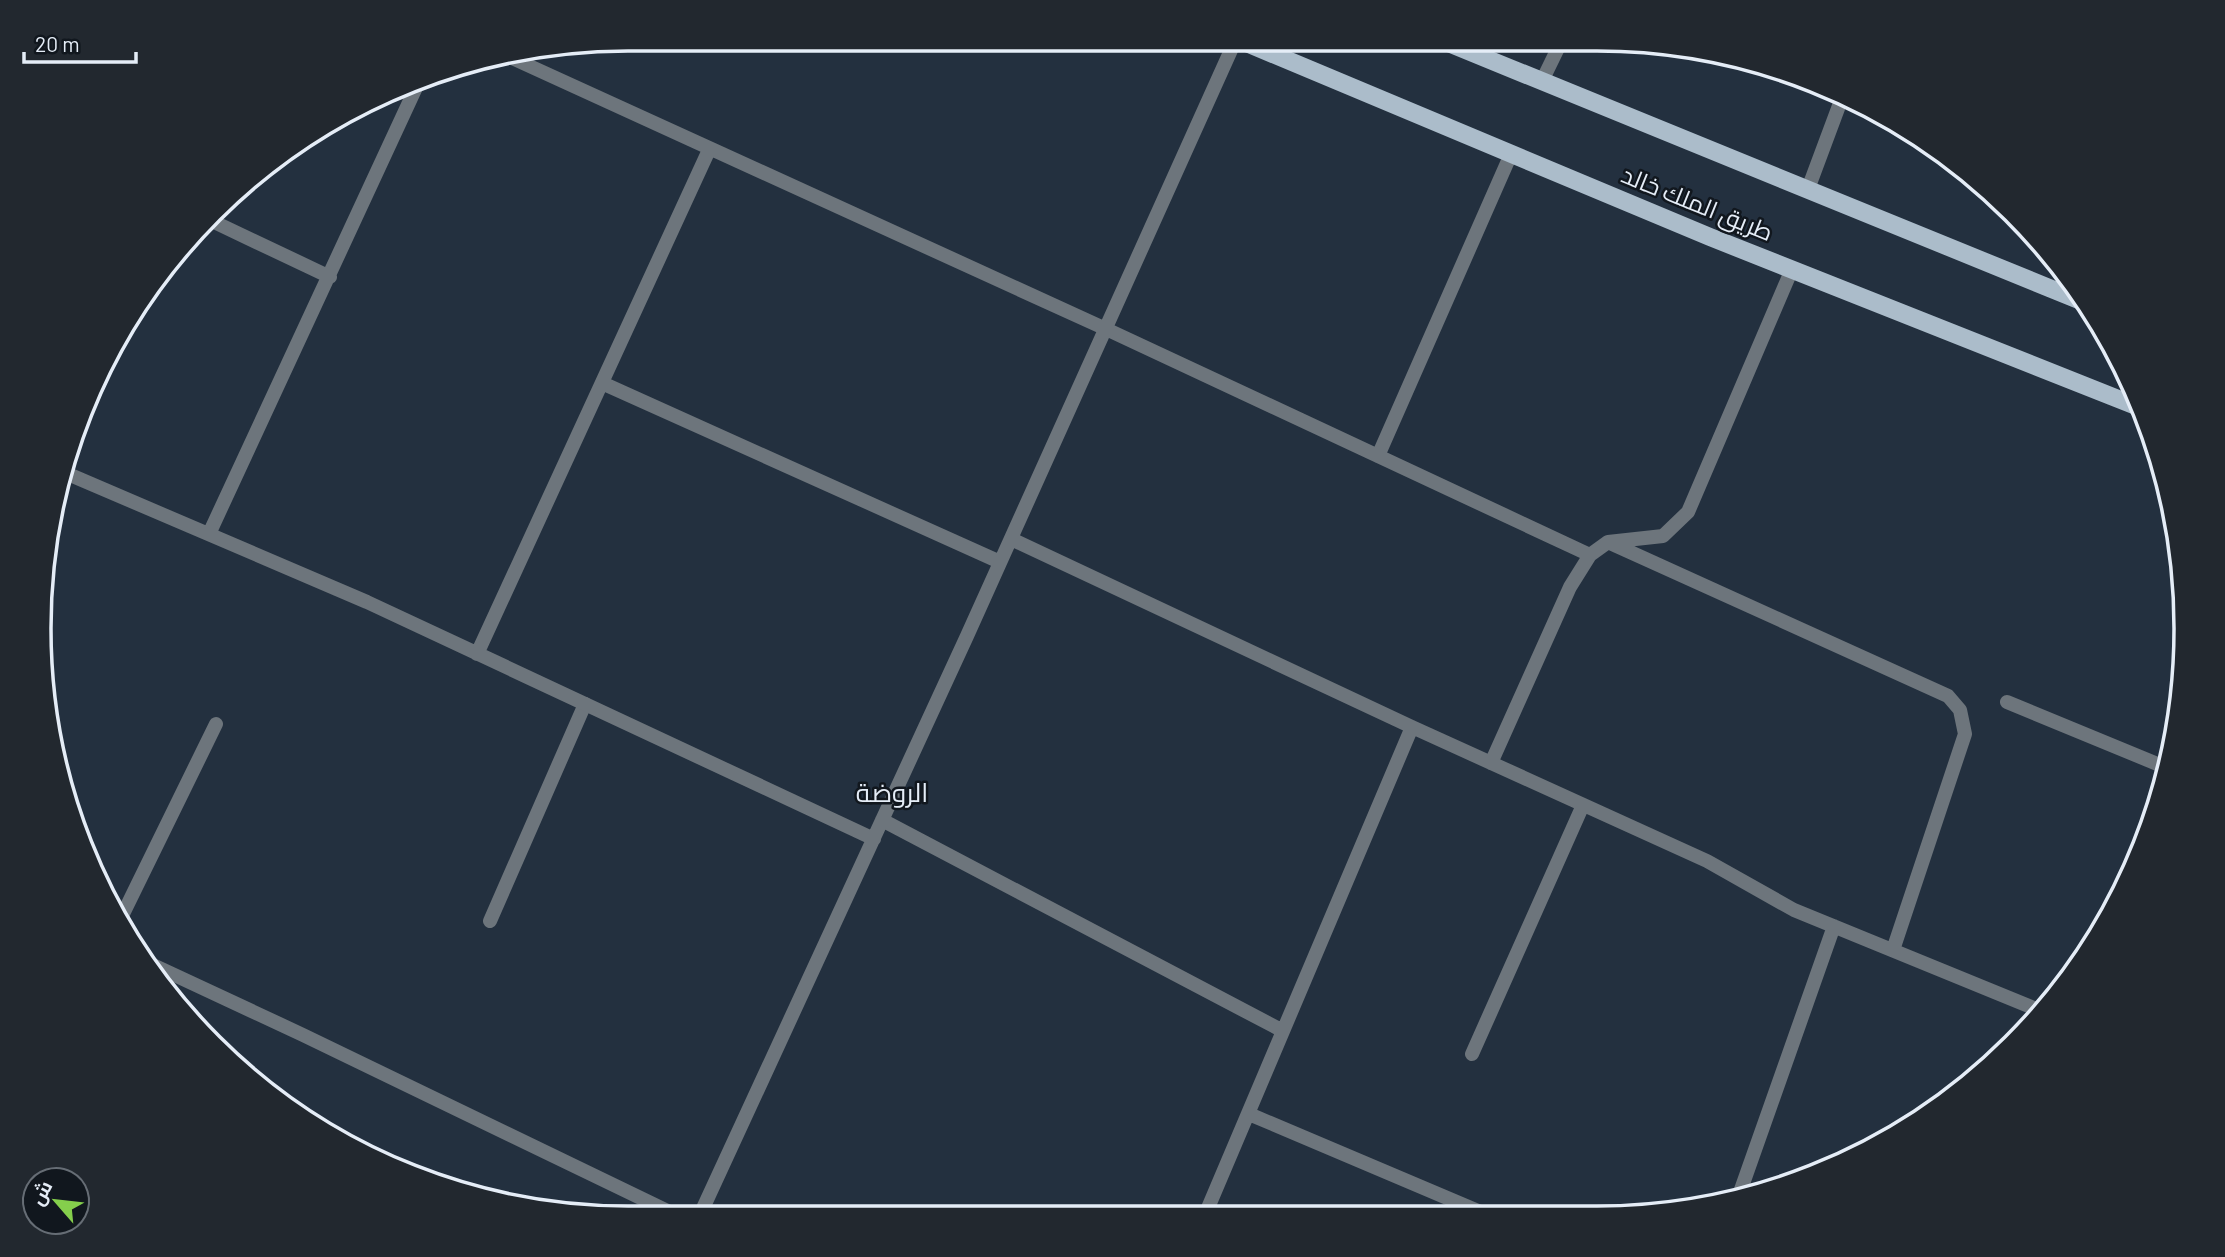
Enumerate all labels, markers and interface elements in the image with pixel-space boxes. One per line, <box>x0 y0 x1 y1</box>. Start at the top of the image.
scale bar <box>24 21 136 65</box>
text: 20 m <box>35 31 80 56</box>
street label: طريق الملك خالد <box>1617 159 1777 248</box>
district label: الروضة <box>856 776 928 808</box>
north arrow <box>21 1166 91 1236</box>
text: ش <box>25 1177 57 1209</box>

